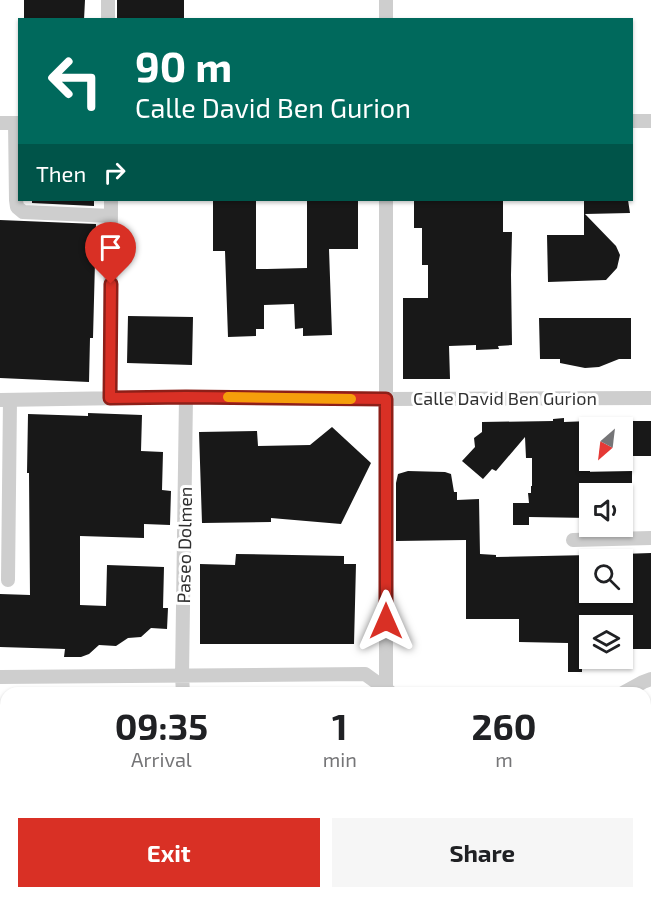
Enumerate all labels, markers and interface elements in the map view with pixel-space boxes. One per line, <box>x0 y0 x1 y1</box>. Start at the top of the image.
text: 90 m <box>135 40 232 90</box>
icon: left <box>36 42 114 120</box>
text: Calle David Ben Gurion <box>135 91 411 123</box>
icon: right <box>98 156 131 189</box>
text: Then <box>36 160 86 186</box>
pin <box>85 222 136 284</box>
icon: arrive <box>94 231 127 264</box>
street label: Calle David Ben Gurion <box>413 387 597 409</box>
north arrow <box>579 417 633 471</box>
map controls <box>579 417 633 669</box>
button: sound <box>579 483 633 537</box>
street label: Paseo Dolmen <box>172 486 196 604</box>
button: search <box>579 549 633 603</box>
position arrow <box>354 589 418 653</box>
button: layers <box>579 615 633 669</box>
text: 09:35 <box>115 704 208 747</box>
text: 1 <box>332 704 348 747</box>
text: 260 <box>471 704 536 747</box>
text: Arrival <box>131 747 192 771</box>
text: min <box>323 747 357 771</box>
text: m <box>495 747 513 771</box>
button: Exit <box>18 818 320 887</box>
button: Share <box>332 818 633 887</box>

